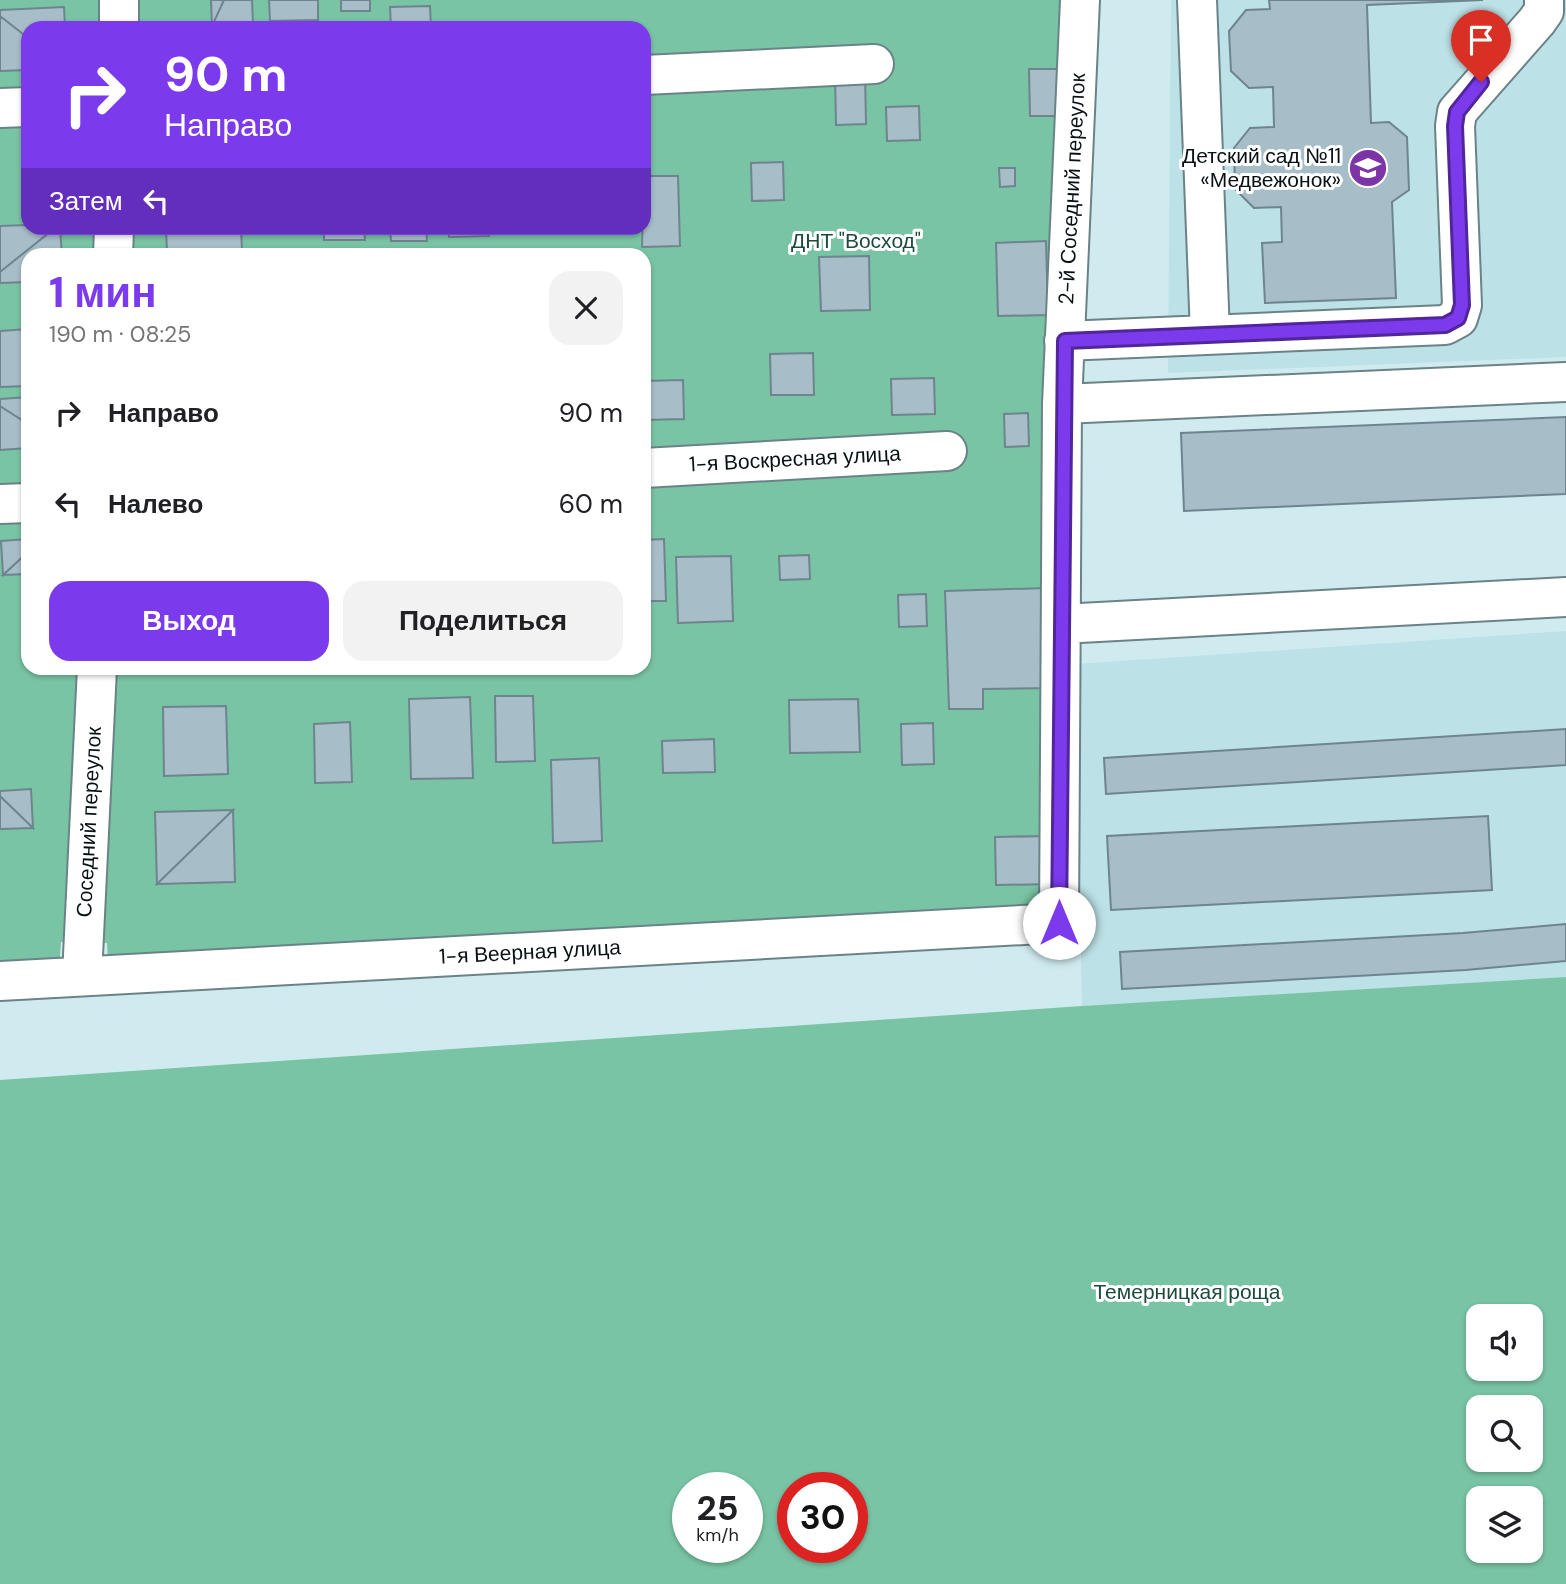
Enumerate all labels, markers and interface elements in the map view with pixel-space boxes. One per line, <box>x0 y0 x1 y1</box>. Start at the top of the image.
pin <box>1451 10 1511 82</box>
icon: arrive <box>1462 21 1500 59</box>
text: 90 m <box>164 42 287 106</box>
icon: right <box>49 49 140 140</box>
street label: 2-й Соседний переулок <box>1052 72 1092 305</box>
text: Направо <box>164 104 292 146</box>
place label: Детский сад №11 «Медвежонок» <box>1182 142 1341 194</box>
school or university icon: Детский сад №11 «Медвежонок» <box>1347 147 1389 189</box>
icon: left <box>137 182 175 220</box>
text: Затем <box>49 184 123 218</box>
park label: ДНТ "Восход" <box>791 227 921 255</box>
text: 1 мин <box>49 265 157 320</box>
button: close <box>549 271 623 345</box>
text: 190 m · 08:25 <box>49 319 191 349</box>
icon: right <box>49 394 87 432</box>
text: Направо <box>108 396 219 430</box>
text: 90 m <box>559 396 623 430</box>
street label: 1-я Воскресная улица <box>688 439 902 479</box>
icon: left <box>49 485 87 523</box>
text: Налево <box>108 487 203 521</box>
text: 60 m <box>559 487 623 521</box>
button: Выход <box>49 581 329 661</box>
button: Поделиться <box>343 581 623 661</box>
street label: Соседний переулок <box>70 725 108 918</box>
position arrow <box>1022 886 1096 960</box>
street label: 1-я Веерная улица <box>438 933 622 971</box>
park label: Темерницкая роща <box>1093 1278 1281 1306</box>
map controls <box>1466 1304 1543 1563</box>
button: sound <box>1466 1304 1543 1381</box>
button: search <box>1466 1395 1543 1472</box>
speed limit sign: 30 <box>777 1472 868 1563</box>
text: 25 <box>697 1485 738 1531</box>
button: layers <box>1466 1486 1543 1563</box>
text: km/h <box>696 1523 739 1547</box>

